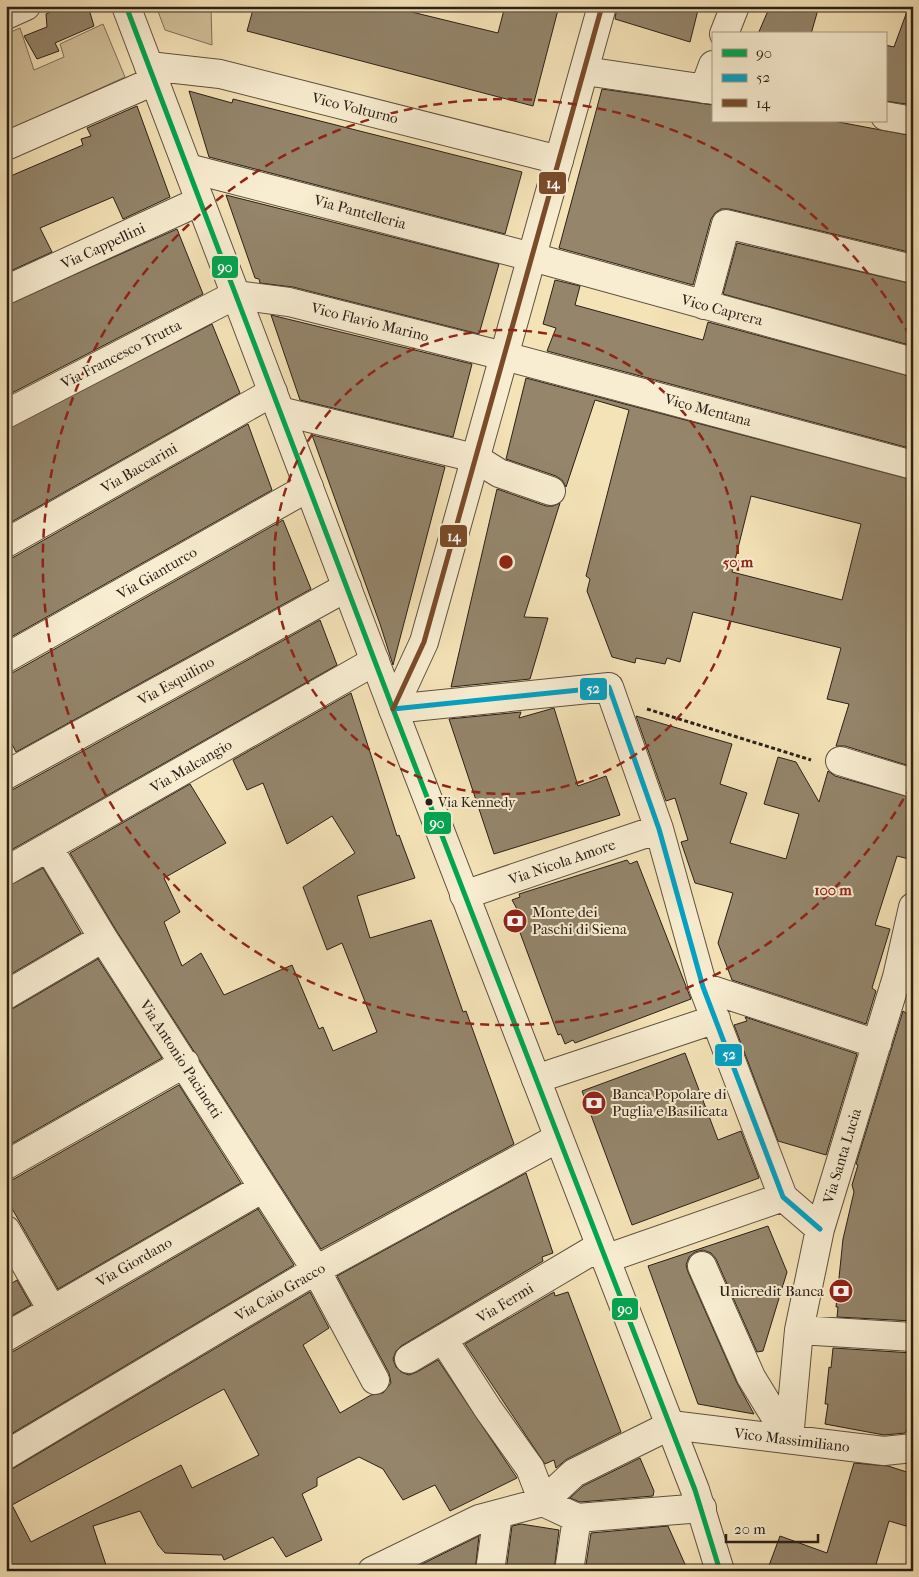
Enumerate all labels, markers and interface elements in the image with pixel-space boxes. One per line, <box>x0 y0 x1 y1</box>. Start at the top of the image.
legend <box>712 32 886 122</box>
text: 90 <box>756 44 772 62</box>
text: 52 <box>756 68 770 86</box>
street label: Vico Volturno <box>309 88 400 128</box>
text: 14 <box>756 94 771 112</box>
line badge: 14 <box>538 171 567 195</box>
text: 14 <box>546 175 560 192</box>
street label: Via Pantelleria <box>311 191 409 233</box>
street label: Via Cappellini <box>57 218 148 274</box>
line badge: 90 <box>211 255 239 279</box>
text: 90 <box>216 259 233 276</box>
street label: Vico Caprera <box>678 290 766 330</box>
street label: Vico Flavio Marino <box>308 298 431 345</box>
street label: Via Francesco Trutta <box>57 315 185 393</box>
street label: Vico Mentana <box>662 390 754 430</box>
street label: Via Baccarini <box>97 439 181 498</box>
line badge: 14 <box>439 524 468 548</box>
text: 14 <box>447 528 461 545</box>
street label: Via Gianturco <box>113 543 200 604</box>
centre of rings <box>497 553 515 571</box>
text: 50 m <box>723 553 754 571</box>
street label: Via Esquilino <box>134 652 218 710</box>
line badge: 52 <box>579 677 608 701</box>
text: 52 <box>586 680 600 697</box>
street label: Via Malcangio <box>146 735 235 797</box>
place label: Via Kennedy <box>437 794 516 811</box>
marker: Via Kennedy <box>424 797 434 807</box>
line badge: 90 <box>423 811 452 835</box>
text: 90 <box>428 815 445 832</box>
street label: Via Nicola Amore <box>505 835 618 889</box>
text: 100 m <box>814 881 852 899</box>
place label: Monte dei Paschi di Siena <box>532 903 628 938</box>
bank icon: Monte dei Paschi di Siena <box>502 908 528 934</box>
street label: Via Antonio Pacinotti <box>135 996 226 1122</box>
line badge: 52 <box>714 1043 743 1067</box>
text: 52 <box>722 1046 736 1063</box>
place label: Banca Popolare di Puglia e Basilicata <box>612 1085 729 1120</box>
bank icon: Banca Popolare di Puglia e Basilicata <box>581 1090 607 1116</box>
street label: Via Santa Lucia <box>819 1105 865 1207</box>
street label: Via Giordano <box>92 1233 175 1291</box>
street label: Via Caio Gracco <box>231 1259 329 1326</box>
bank icon: Unicredit Banca <box>828 1278 854 1304</box>
street label: Via Fermi <box>473 1279 537 1327</box>
place label: Unicredit Banca <box>719 1282 825 1300</box>
line badge: 90 <box>611 1297 639 1321</box>
text: 90 <box>616 1301 633 1318</box>
street label: Vico Massimiliano <box>732 1424 851 1456</box>
scale bar <box>726 1512 819 1544</box>
text: 20 m <box>734 1520 766 1538</box>

